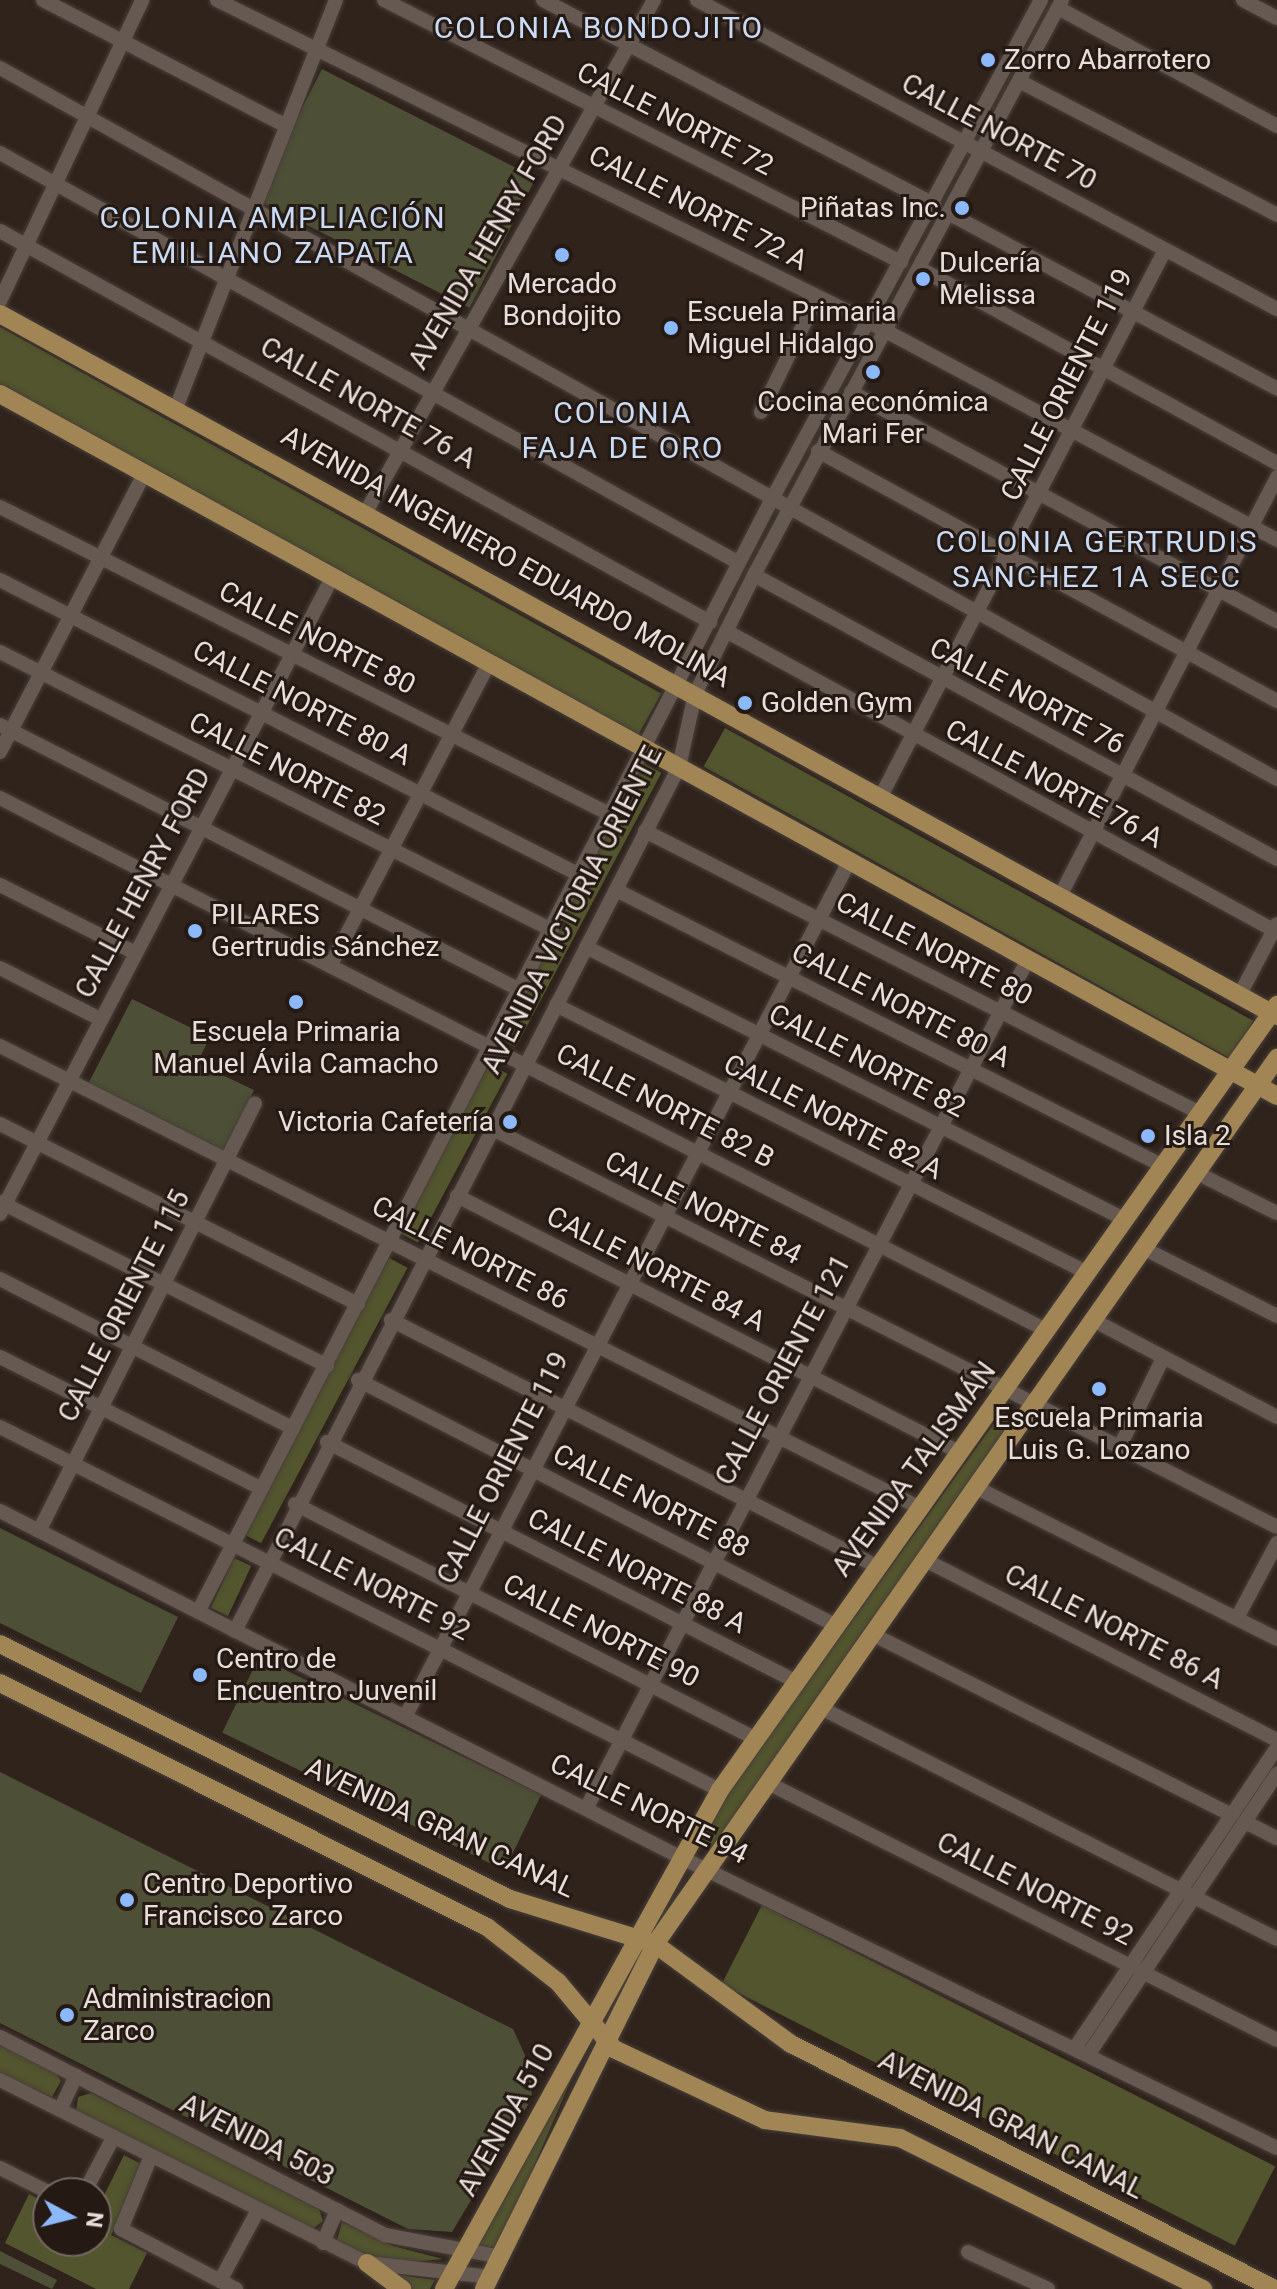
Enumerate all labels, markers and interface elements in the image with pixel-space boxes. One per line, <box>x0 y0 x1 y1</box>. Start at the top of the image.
district label: COLONIA BONDOJITO <box>434 10 764 46</box>
place label: Zorro Abarrotero <box>1004 43 1211 77</box>
marker: Zorro Abarrotero <box>979 51 997 69</box>
street label: CALLE NORTE 72 <box>571 55 779 183</box>
street label: CALLE NORTE 70 <box>896 66 1102 198</box>
street label: AVENIDA HENRY FORD <box>401 109 575 375</box>
street label: CALLE NORTE 72 A <box>583 138 813 278</box>
place label: Piñatas Inc. <box>800 191 946 225</box>
marker: Piñatas Inc. <box>953 199 971 217</box>
district label: COLONIA AMPLIACIÓN EMILIANO ZAPATA <box>99 200 447 270</box>
marker: Mercado Bondojito <box>553 246 571 264</box>
place label: Dulcería Melissa <box>939 246 1041 312</box>
street label: CALLE ORIENTE 119 <box>994 263 1140 507</box>
place label: Mercado Bondojito <box>502 267 622 333</box>
marker: Dulcería Melissa <box>914 270 932 288</box>
place label: Escuela Primaria Miguel Hidalgo <box>687 295 897 361</box>
marker: Escuela Primaria Miguel Hidalgo <box>662 319 680 337</box>
street label: CALLE NORTE 76 A <box>254 330 482 476</box>
marker: Cocina económica Mari Fer <box>864 363 882 381</box>
place label: Cocina económica Mari Fer <box>757 385 989 451</box>
district label: COLONIA FAJA DE ORO <box>522 395 724 466</box>
street label: AVENIDA INGENIERO EDUARDO MOLINA <box>276 419 736 695</box>
district label: COLONIA GERTRUDIS SANCHEZ 1A SECC <box>935 524 1259 594</box>
street label: CALLE NORTE 80 <box>213 574 421 702</box>
street label: CALLE NORTE 76 <box>924 630 1130 762</box>
street label: CALLE NORTE 80 A <box>187 633 417 773</box>
place label: Golden Gym <box>761 686 913 720</box>
marker: Golden Gym <box>736 694 754 712</box>
street label: CALLE NORTE 82 <box>183 705 391 833</box>
street label: CALLE NORTE 76 A <box>940 713 1168 855</box>
street label: AVENIDA VICTORIA ORIENTE <box>475 741 669 1079</box>
street label: CALLE HENRY FORD <box>68 762 218 1004</box>
street label: CALLE NORTE 80 <box>830 885 1038 1013</box>
place label: PILARES Gertrudis Sánchez <box>211 898 439 964</box>
marker: PILARES Gertrudis Sánchez <box>186 922 204 940</box>
street label: CALLE NORTE 80 A <box>786 935 1016 1075</box>
marker: Escuela Primaria Manuel Ávila Camacho <box>287 993 305 1011</box>
street label: CALLE NORTE 82 <box>763 997 971 1125</box>
place label: Escuela Primaria Manuel Ávila Camacho <box>153 1015 439 1081</box>
street label: CALLE NORTE 82 B <box>550 1036 780 1176</box>
street label: CALLE NORTE 82 A <box>718 1047 948 1187</box>
place label: Victoria Cafetería <box>278 1105 494 1139</box>
marker: Victoria Cafetería <box>501 1113 519 1131</box>
place label: Isla 2 <box>1164 1119 1231 1153</box>
marker: Isla 2 <box>1139 1127 1157 1145</box>
street label: CALLE NORTE 84 <box>599 1144 807 1272</box>
street label: CALLE ORIENTE 115 <box>51 1184 197 1428</box>
street label: CALLE NORTE 86 <box>366 1189 574 1317</box>
street label: CALLE NORTE 84 A <box>541 1199 771 1339</box>
street label: CALLE ORIENTE 121 <box>708 1249 858 1491</box>
street label: CALLE ORIENTE 119 <box>430 1346 576 1590</box>
street label: AVENIDA TALISMÁN <box>825 1355 1003 1583</box>
marker: Escuela Primaria Luis G. Lozano <box>1090 1380 1108 1398</box>
place label: Escuela Primaria Luis G. Lozano <box>994 1401 1204 1467</box>
street label: CALLE NORTE 88 <box>547 1437 755 1565</box>
street label: CALLE NORTE 88 A <box>522 1501 752 1641</box>
street label: CALLE NORTE 92 <box>268 1520 476 1648</box>
street label: CALLE NORTE 86 A <box>999 1557 1229 1697</box>
street label: CALLE NORTE 90 <box>497 1567 705 1695</box>
place label: Centro de Encuentro Juvenil <box>216 1642 437 1708</box>
marker: Centro de Encuentro Juvenil <box>191 1666 209 1684</box>
street label: CALLE NORTE 94 <box>545 1747 753 1871</box>
street label: AVENIDA GRAN CANAL <box>300 1751 580 1905</box>
street label: CALLE NORTE 92 <box>931 1825 1139 1953</box>
place label: Centro Deportivo Francisco Zarco <box>143 1867 353 1933</box>
marker: Centro Deportivo Francisco Zarco <box>118 1891 136 1909</box>
place label: Administracion Zarco <box>83 1982 271 2048</box>
marker: Administracion Zarco <box>58 2006 76 2024</box>
street label: AVENIDA 510 <box>450 2038 562 2202</box>
street label: AVENIDA GRAN CANAL <box>873 2043 1149 2207</box>
street label: AVENIDA 503 <box>174 2087 340 2193</box>
north arrow <box>32 2177 112 2257</box>
text: N <box>81 2211 108 2229</box>

